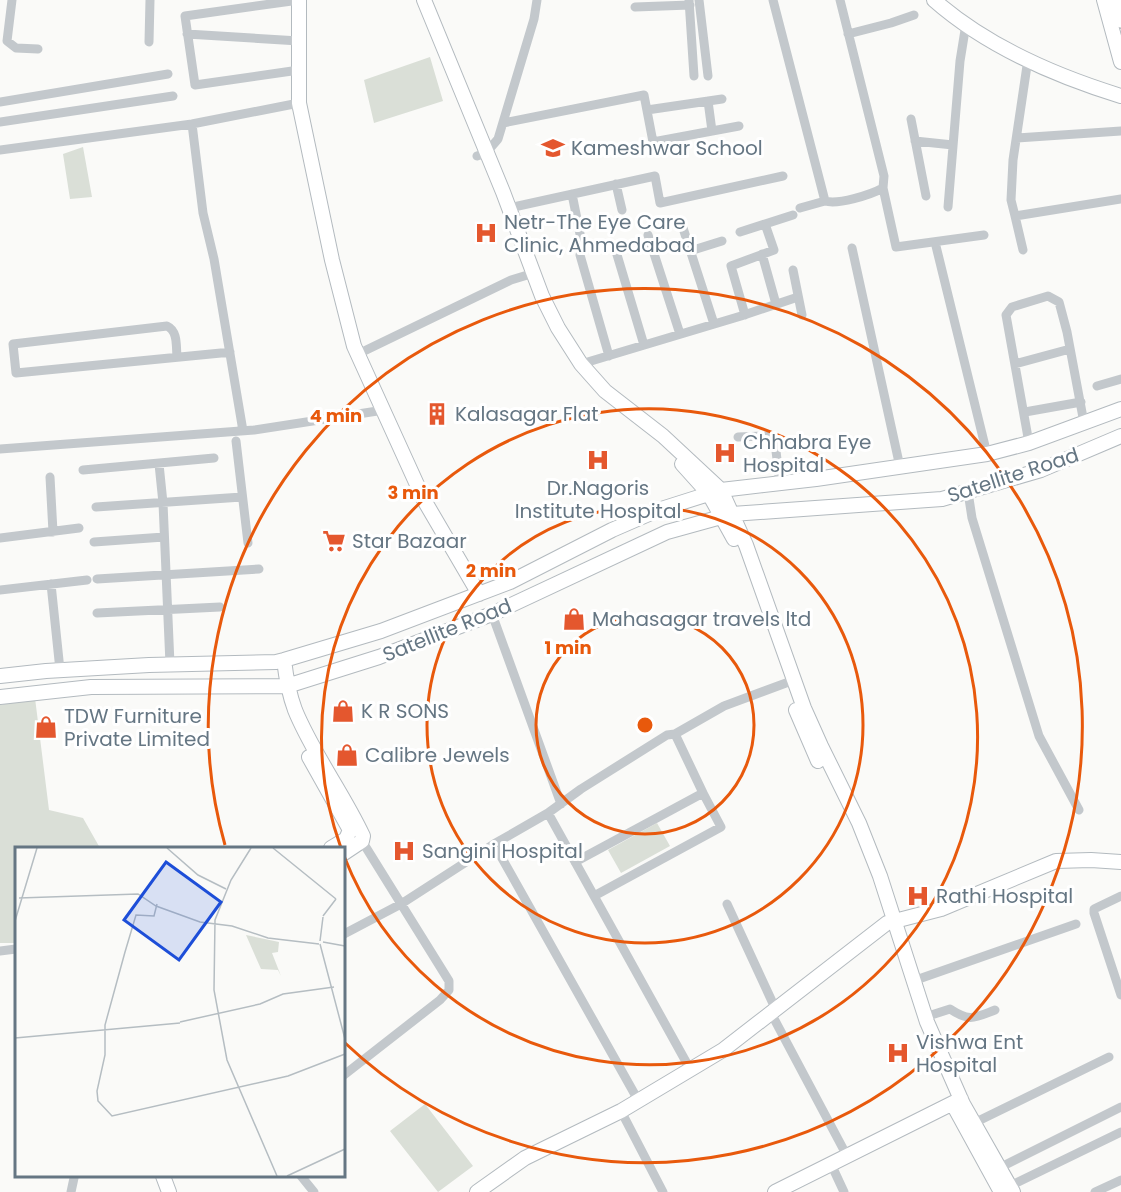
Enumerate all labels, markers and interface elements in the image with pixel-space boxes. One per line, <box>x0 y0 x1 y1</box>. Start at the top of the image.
place label: Kameshwar School <box>571 134 763 162</box>
school or university icon: Kameshwar School <box>540 135 566 161</box>
place label: Netr-The Eye Care Clinic, Ahmedabad <box>504 208 695 259</box>
hospital icon: Netr-The Eye Care Clinic, Ahmedabad <box>473 220 499 246</box>
place label: Kalasagar Flat <box>455 400 599 428</box>
building icon: Kalasagar Flat <box>424 401 450 427</box>
text: 4 min <box>310 403 362 428</box>
place label: Chhabra Eye Hospital <box>743 428 871 479</box>
hospital icon: Chhabra Eye Hospital <box>712 440 738 466</box>
street label: Satellite Road <box>944 441 1082 509</box>
hospital icon: Dr.Nagoris Institute Hospital <box>585 447 611 473</box>
place label: Dr.Nagoris Institute Hospital <box>515 474 681 525</box>
text: 3 min <box>387 480 439 505</box>
place label: Star Bazaar <box>352 527 467 555</box>
supermarket icon: Star Bazaar <box>321 528 347 554</box>
text: 2 min <box>466 558 516 583</box>
street label: Satellite Road <box>378 591 516 669</box>
place label: Mahasagar travels ltd <box>592 605 811 633</box>
shop icon: Mahasagar travels ltd <box>561 606 587 632</box>
text: 1 min <box>544 635 592 660</box>
place label: K R SONS <box>361 697 449 725</box>
shop icon: K R SONS <box>330 698 356 724</box>
place label: TDW Furniture Private Limited <box>64 702 210 753</box>
shop icon: TDW Furniture Private Limited <box>33 714 59 740</box>
centre of rings <box>635 715 655 735</box>
place label: Calibre Jewels <box>365 741 510 769</box>
shop icon: Calibre Jewels <box>334 742 360 768</box>
place label: Sangini Hospital <box>422 837 583 865</box>
hospital icon: Sangini Hospital <box>391 838 417 864</box>
inset map <box>15 847 345 1177</box>
place label: Rathi Hospital <box>936 882 1073 910</box>
hospital icon: Rathi Hospital <box>905 883 931 909</box>
place label: Vishwa Ent Hospital <box>916 1028 1023 1079</box>
hospital icon: Vishwa Ent Hospital <box>885 1040 911 1066</box>

